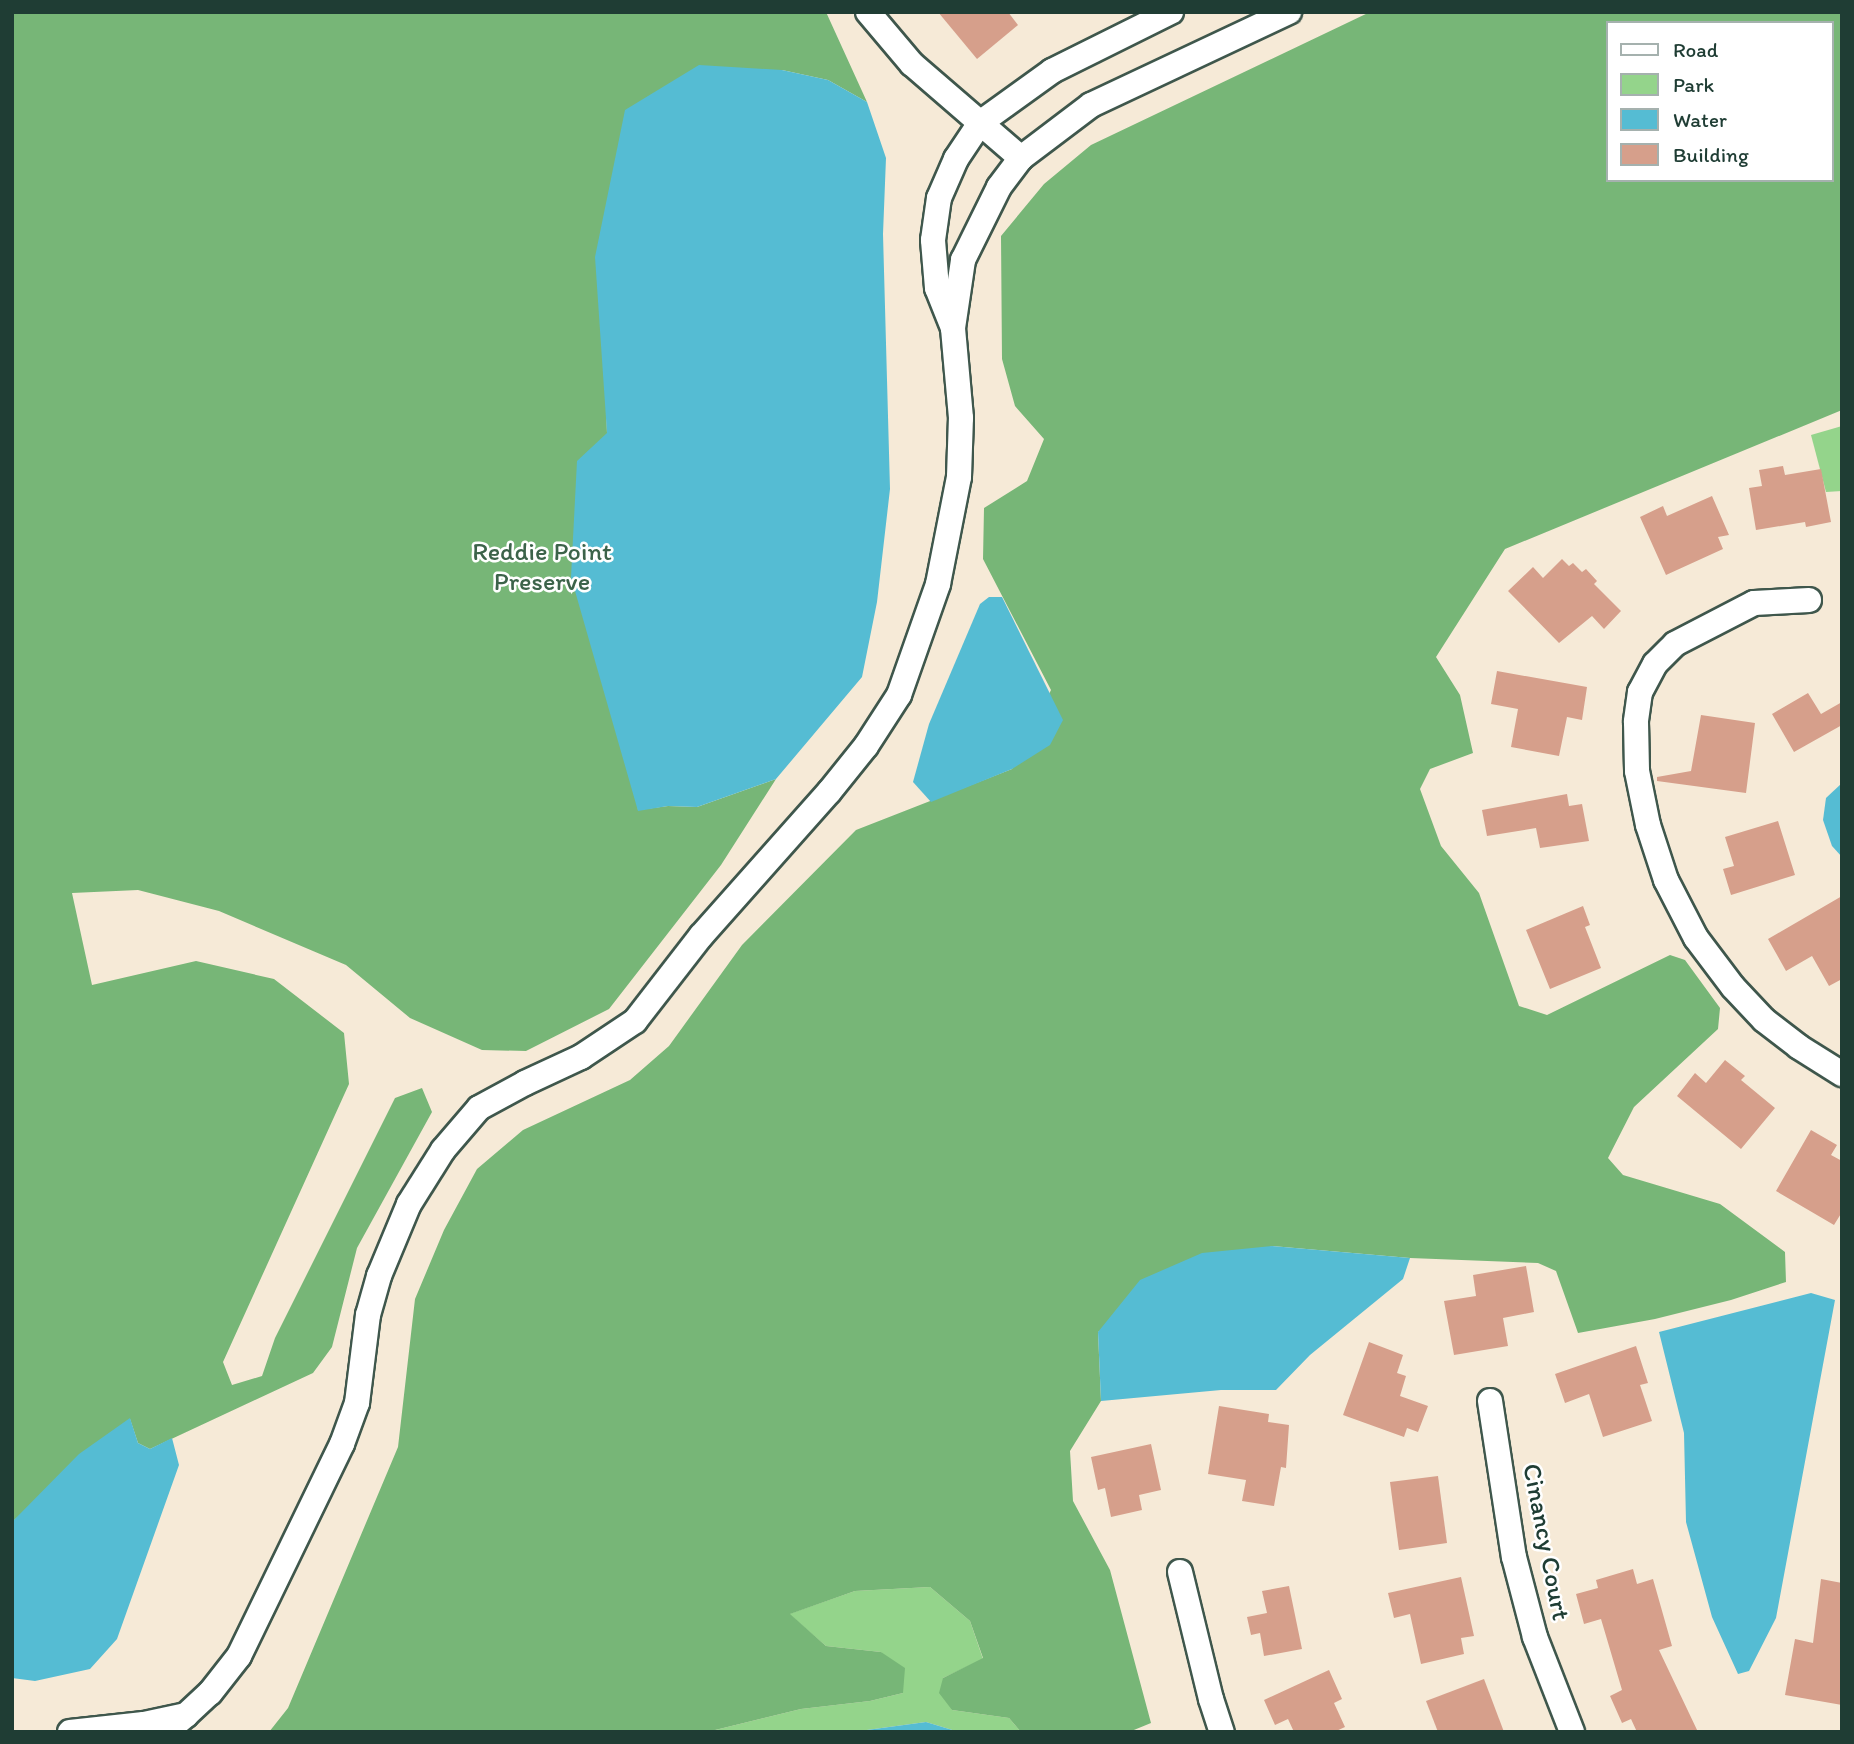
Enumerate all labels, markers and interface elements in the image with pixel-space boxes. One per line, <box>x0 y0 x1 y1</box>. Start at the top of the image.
legend <box>1605 21 1833 182</box>
text: Road <box>1673 37 1718 62</box>
text: Park <box>1673 72 1714 97</box>
text: Water <box>1673 107 1727 132</box>
text: Building <box>1673 142 1749 167</box>
park label: Reddie Point Preserve <box>472 536 612 598</box>
street label: Cinancy Court <box>1515 1461 1577 1623</box>

